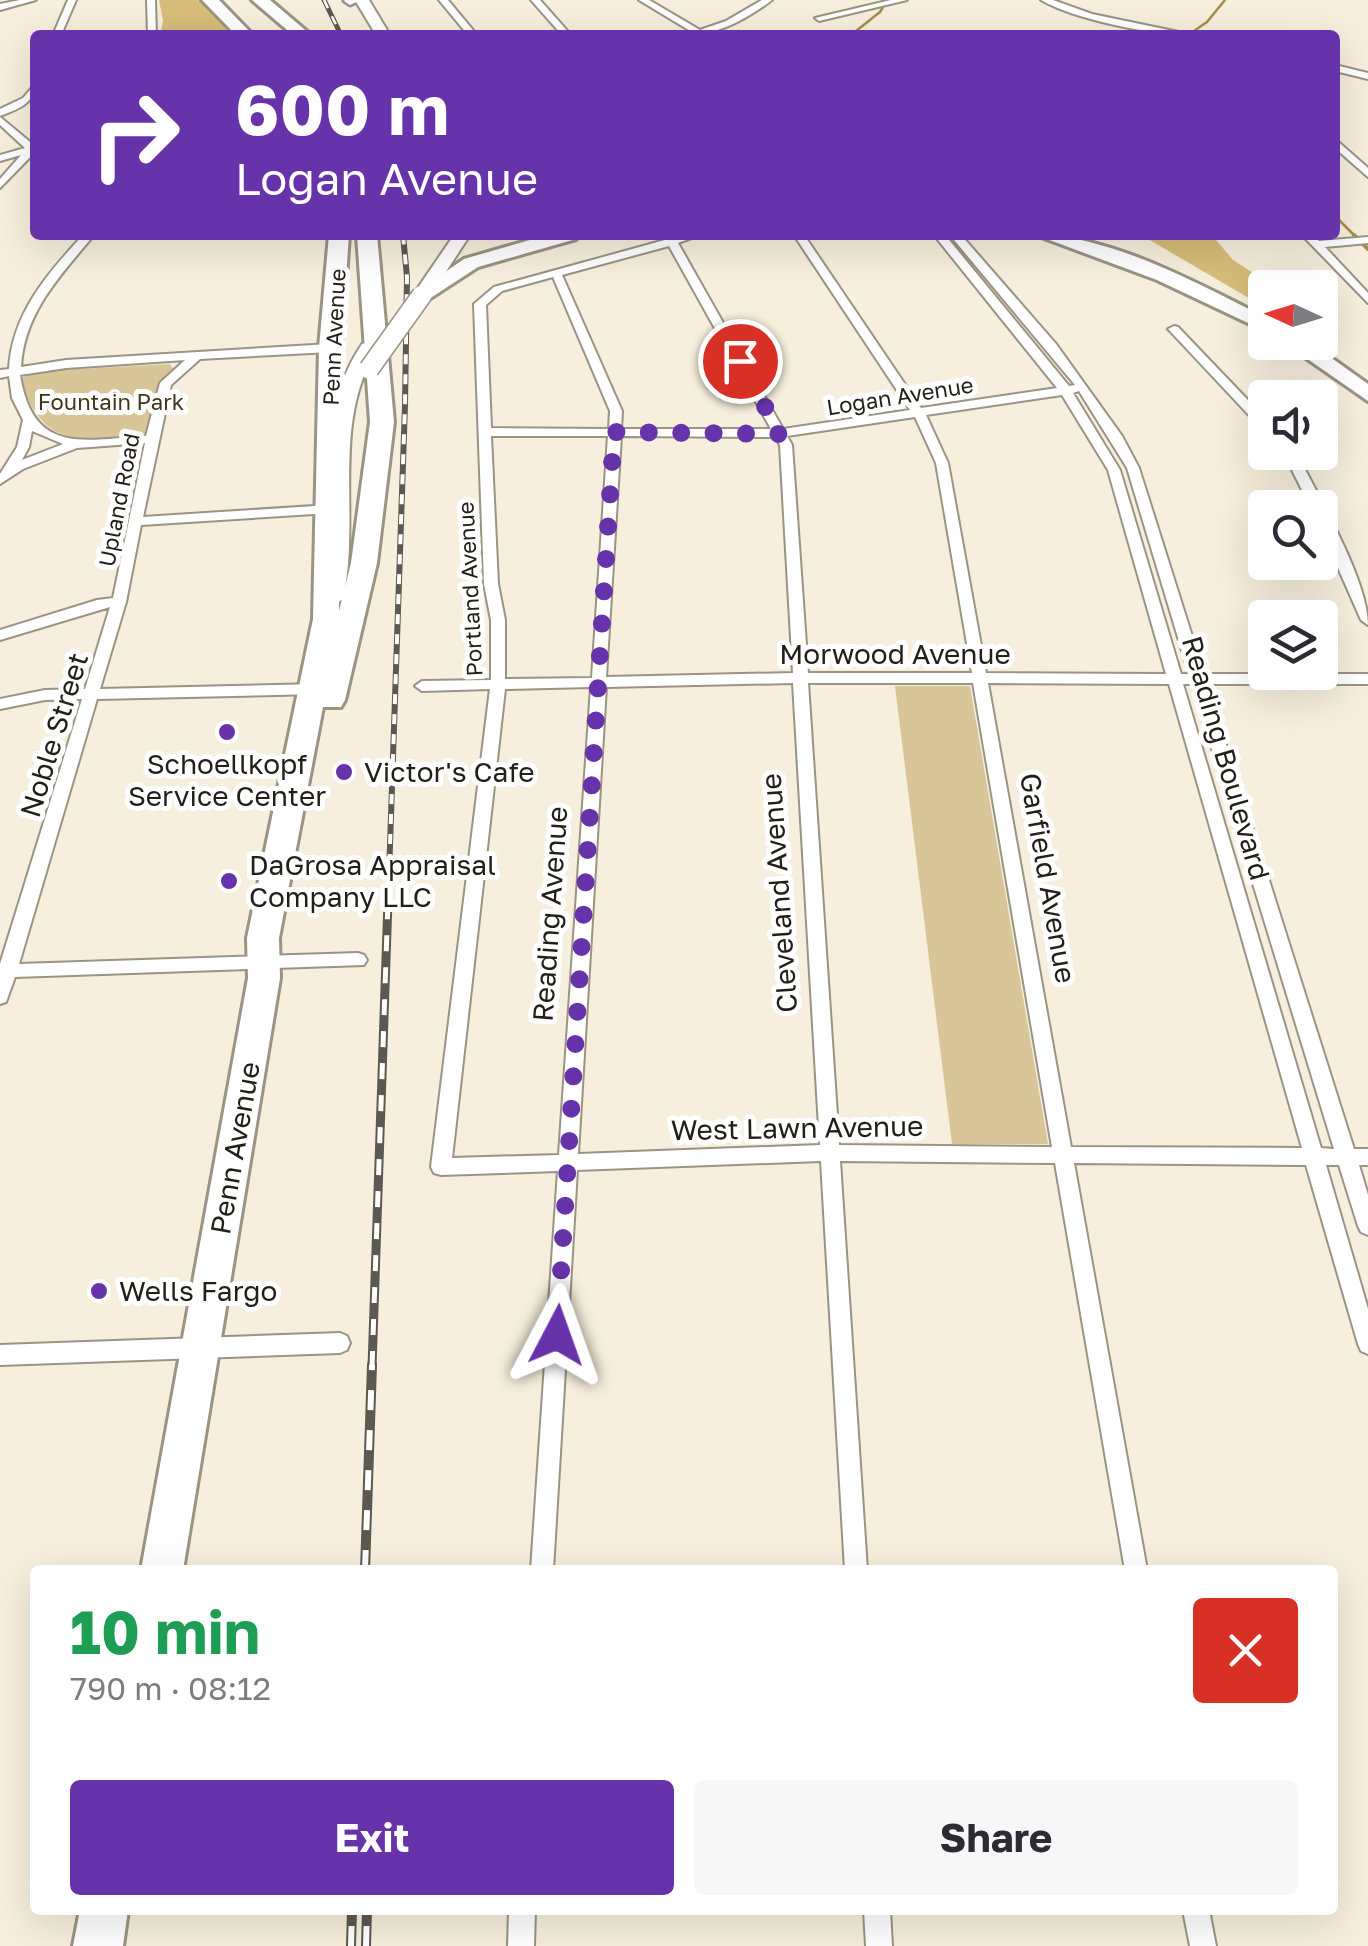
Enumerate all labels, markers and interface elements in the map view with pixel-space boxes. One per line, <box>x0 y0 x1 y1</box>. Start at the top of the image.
text: 600 m <box>235 66 449 150</box>
icon: right <box>70 70 200 200</box>
text: Logan Avenue <box>235 151 538 205</box>
street label: Penn Avenue <box>316 268 351 406</box>
north arrow <box>1248 270 1338 360</box>
map controls <box>1248 270 1338 690</box>
pin <box>698 319 783 404</box>
icon: arrive <box>713 334 768 389</box>
street label: Logan Avenue <box>825 371 975 420</box>
button: sound <box>1248 380 1338 470</box>
park label: Fountain Park <box>38 388 184 415</box>
street label: Upland Road <box>92 431 145 569</box>
button: search <box>1248 490 1338 580</box>
street label: Portland Avenue <box>451 501 488 677</box>
button: layers <box>1248 600 1338 690</box>
street label: Reading Boulevard <box>1176 632 1277 884</box>
street label: Morwood Avenue <box>779 637 1011 670</box>
street label: Noble Street <box>13 649 94 821</box>
marker: Schoellkopf Service Center <box>216 721 238 743</box>
place label: Schoellkopf Service Center <box>128 747 326 812</box>
place label: Victor's Cafe <box>364 755 535 788</box>
marker: Victor's Cafe <box>333 761 355 783</box>
street label: Garfield Avenue <box>1014 770 1083 986</box>
street label: Cleveland Avenue <box>754 772 803 1014</box>
street label: Reading Avenue <box>526 805 573 1023</box>
place label: DaGrosa Appraisal Company LLC <box>249 848 496 913</box>
marker: DaGrosa Appraisal Company LLC <box>218 870 240 892</box>
street label: Penn Avenue <box>203 1059 266 1237</box>
street label: West Lawn Avenue <box>670 1109 924 1146</box>
place label: Wells Fargo <box>119 1274 277 1307</box>
marker: Wells Fargo <box>88 1280 110 1302</box>
position arrow <box>505 1283 609 1387</box>
text: 10 min <box>70 1595 260 1667</box>
button: close <box>1193 1598 1298 1703</box>
text: 790 m · 08:12 <box>70 1669 271 1707</box>
button: Exit <box>70 1780 674 1895</box>
button: Share <box>694 1780 1298 1895</box>

